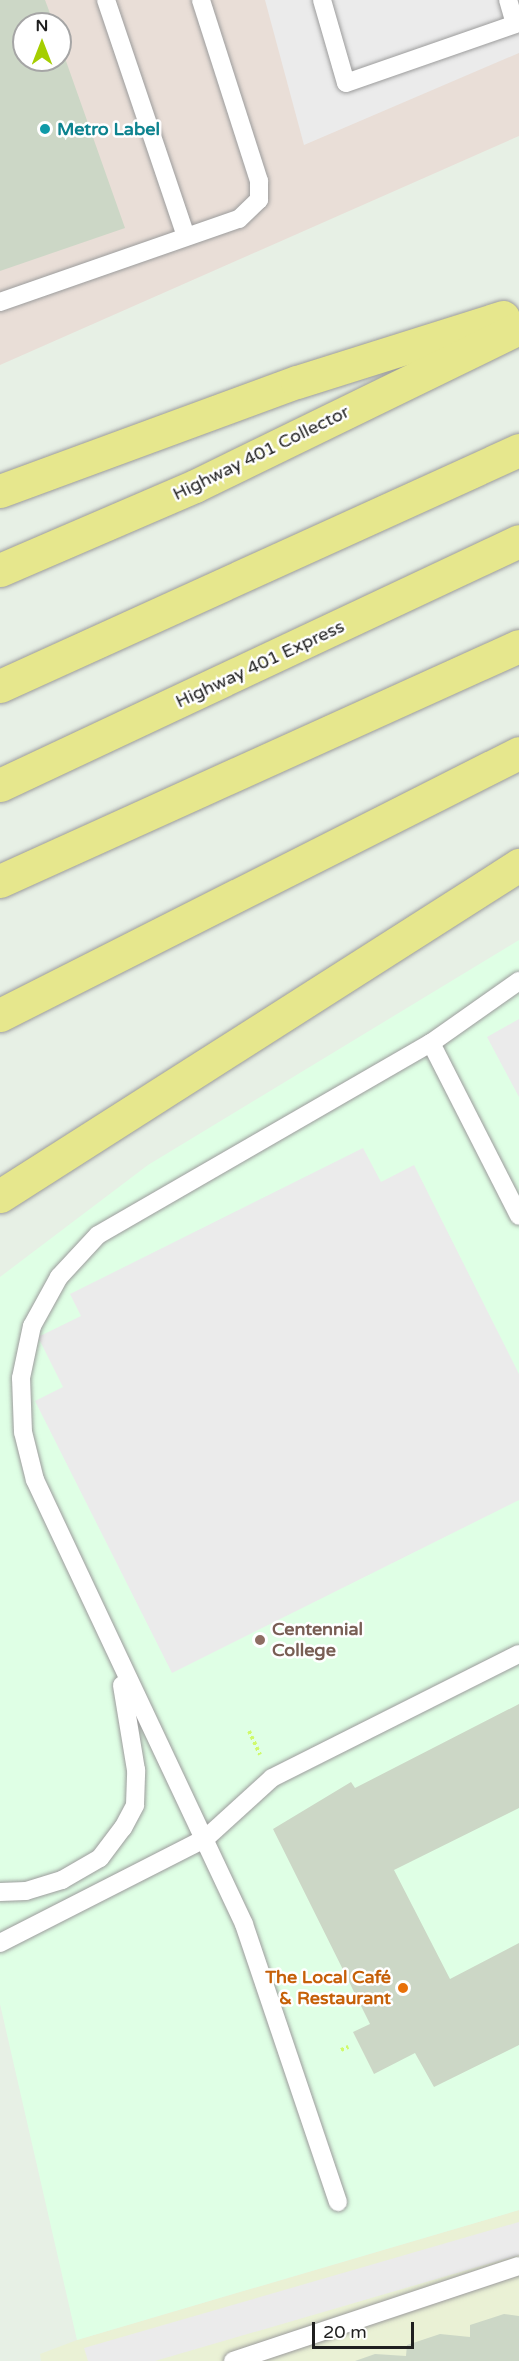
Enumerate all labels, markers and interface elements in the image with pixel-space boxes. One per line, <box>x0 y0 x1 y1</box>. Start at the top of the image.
north arrow <box>12 12 72 72</box>
text: N <box>36 16 48 36</box>
place label: Metro Label <box>57 118 160 140</box>
marker: Metro Label <box>38 122 52 136</box>
street label: Highway 401 Collector <box>169 401 353 505</box>
street label: Highway 401 Express <box>172 615 348 713</box>
place label: Centennial College <box>272 1619 363 1662</box>
marker: Centennial College <box>253 1633 267 1647</box>
place label: The Local Café & Restaurant <box>265 1967 391 2010</box>
marker: The Local Café & Restaurant <box>396 1981 410 1995</box>
scale bar <box>315 2310 417 2348</box>
text: 20 m <box>323 2321 367 2343</box>

